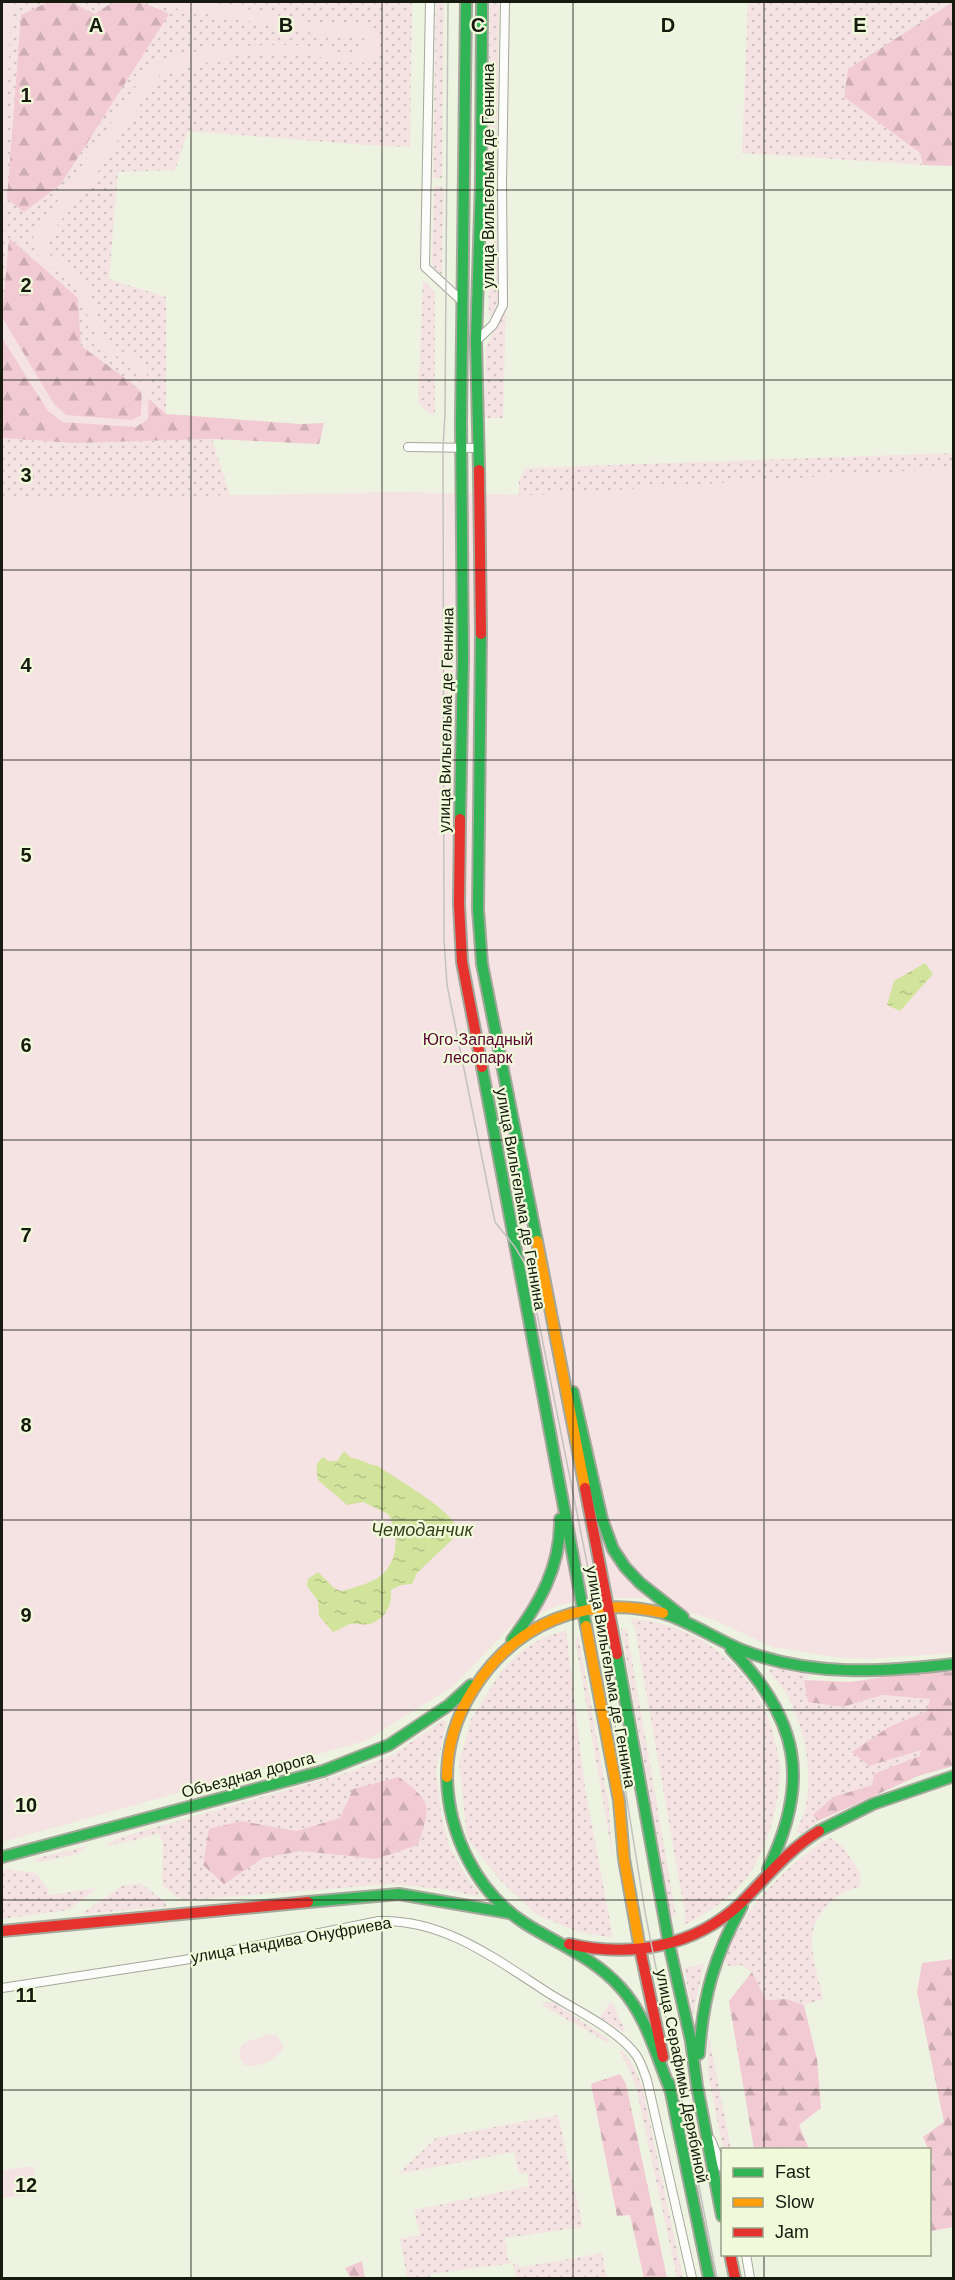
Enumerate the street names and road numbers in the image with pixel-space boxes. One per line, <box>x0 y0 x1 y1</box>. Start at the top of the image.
street label: улица Вильгельма де Геннина <box>480 63 497 289</box>
street label: улица Вильгельма де Геннина <box>436 607 456 833</box>
street label: улица Вильгельма де Геннина <box>493 1087 549 1311</box>
street label: улица Вильгельма де Геннина <box>583 1565 639 1789</box>
street label: Объездная дорога <box>180 1749 317 1801</box>
street label: улица Начдива Онуфриева <box>190 1914 393 1966</box>
street label: улица Серафимы Дерябиной <box>653 1968 711 2184</box>

